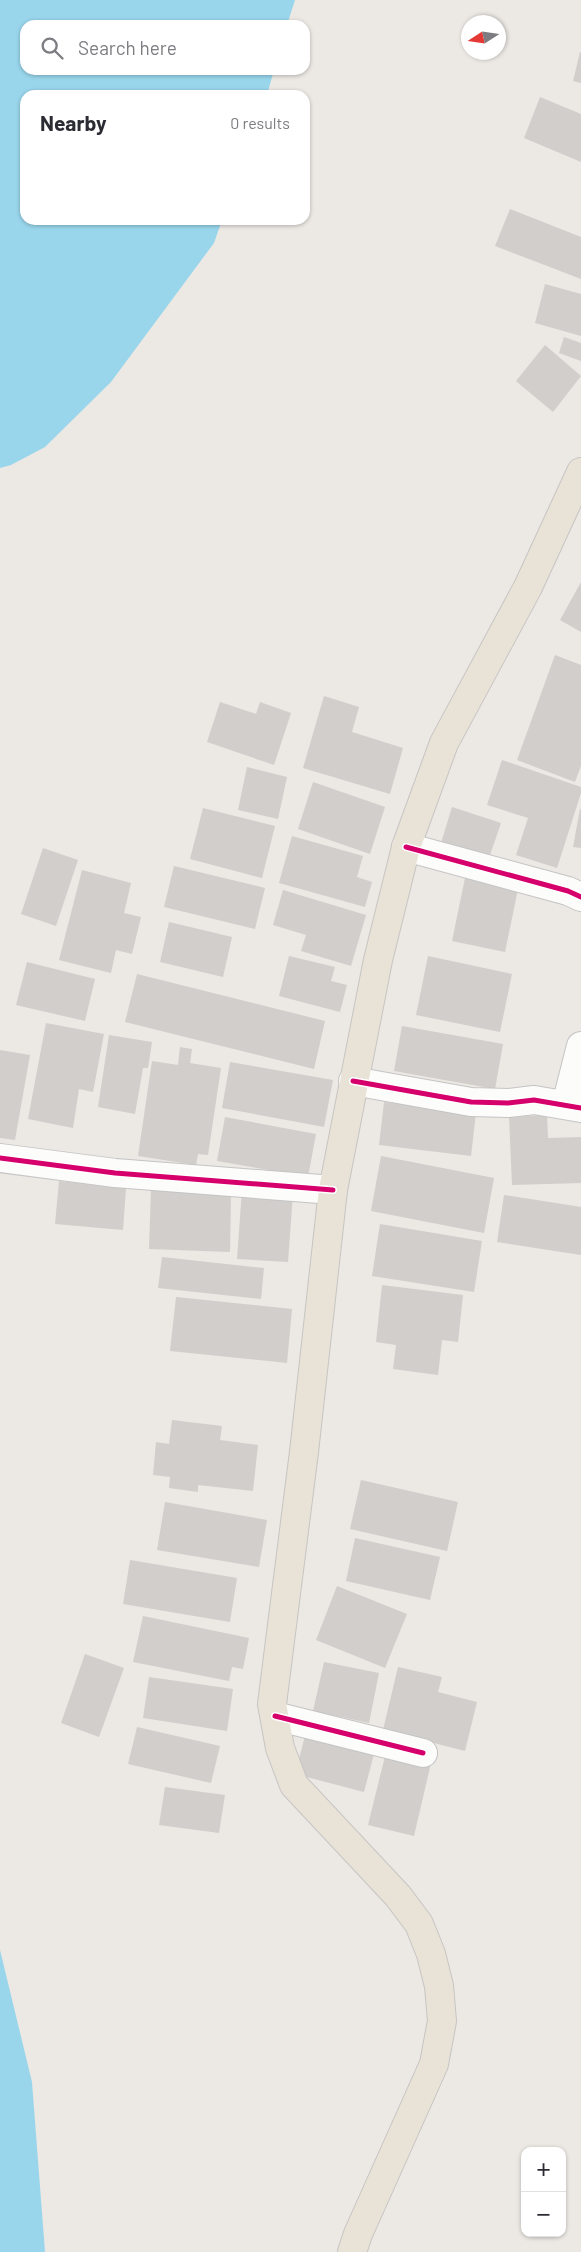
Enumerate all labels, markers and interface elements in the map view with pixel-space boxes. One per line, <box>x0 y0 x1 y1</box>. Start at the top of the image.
north arrow <box>461 15 506 60</box>
search box <box>20 20 310 75</box>
icon: search <box>38 34 66 62</box>
text: Search here <box>78 36 177 59</box>
text: Nearby <box>40 110 106 135</box>
text: 0 results <box>230 113 290 132</box>
map controls <box>521 2147 566 2237</box>
button: + <box>521 2147 566 2192</box>
button: − <box>521 2192 566 2237</box>

